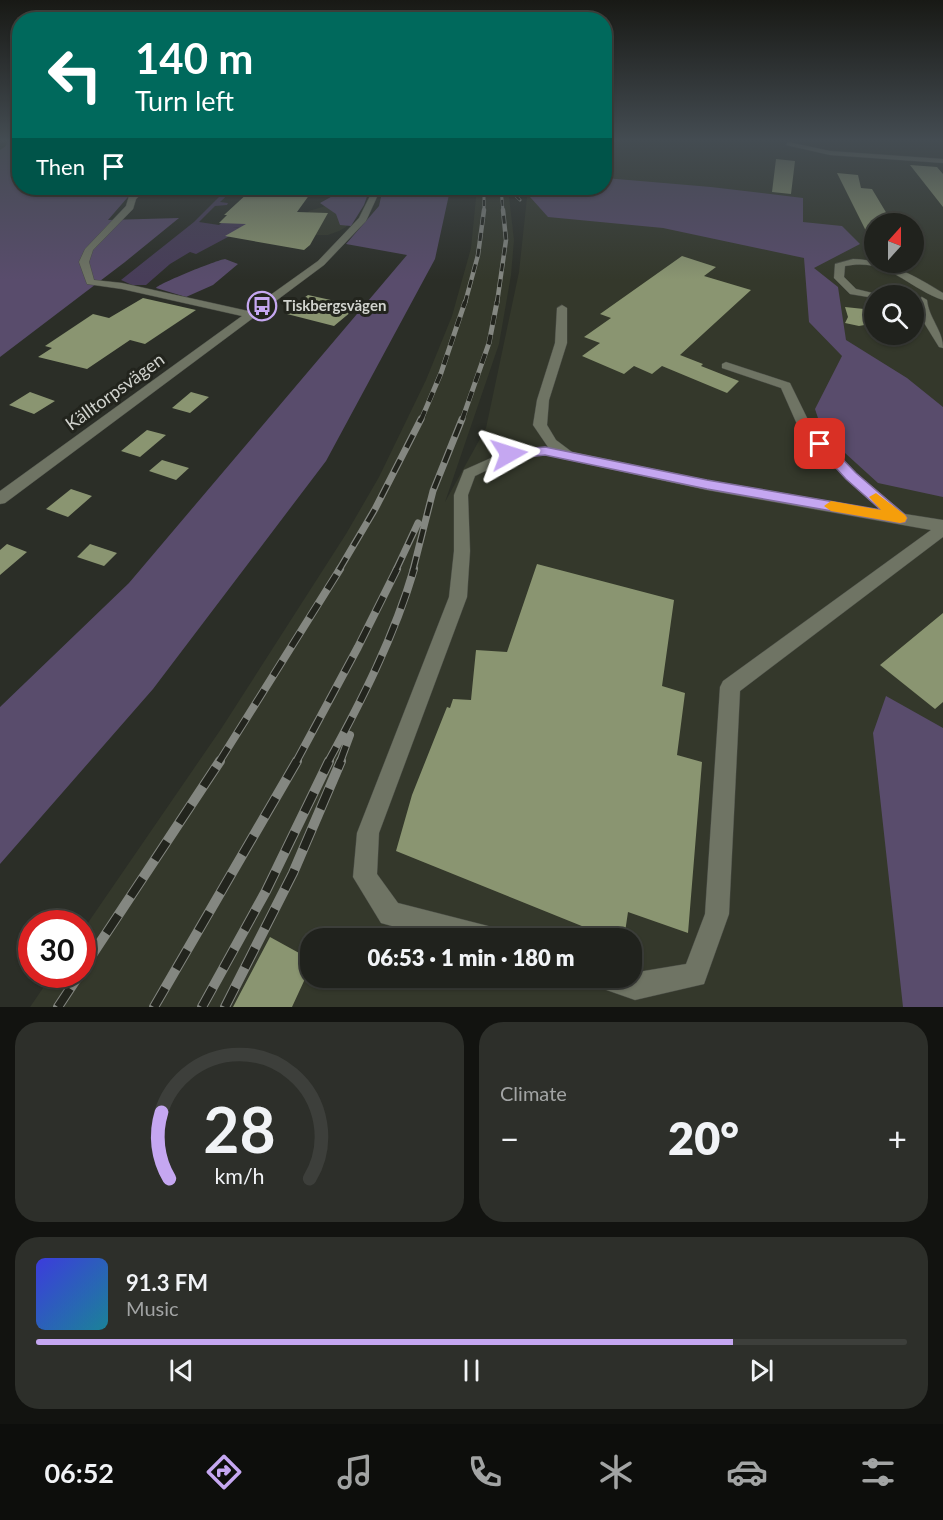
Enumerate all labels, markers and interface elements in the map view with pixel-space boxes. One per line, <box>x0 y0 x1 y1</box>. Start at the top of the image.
text: 140 m <box>135 33 253 83</box>
icon: left <box>36 36 114 114</box>
text: Turn left <box>135 84 234 117</box>
icon: arrive <box>97 150 130 183</box>
text: Then <box>36 153 85 180</box>
north arrow <box>864 213 924 273</box>
map controls <box>864 213 924 345</box>
button: search <box>864 285 924 345</box>
bus stop icon: Tiskbergsvägen <box>246 290 278 322</box>
place label: Tiskbergsvägen <box>283 296 386 314</box>
street label: Källtorpsvägen <box>61 348 168 434</box>
pin <box>794 418 845 469</box>
position arrow <box>477 422 541 486</box>
icon: arrive <box>803 427 836 460</box>
speed limit sign: 30 <box>18 910 96 988</box>
text: 06:53 · 1 min · 180 m <box>368 944 574 971</box>
text: Climate <box>500 1081 567 1105</box>
text: 28 <box>203 1091 276 1166</box>
text: 20° <box>668 1111 739 1165</box>
text: − <box>500 1118 519 1158</box>
text: + <box>888 1118 907 1158</box>
text: km/h <box>214 1163 265 1189</box>
text: 91.3 FM <box>126 1269 208 1296</box>
text: Music <box>126 1296 179 1320</box>
icon: previous <box>165 1354 198 1387</box>
icon: pause <box>455 1354 488 1387</box>
icon: next <box>745 1354 778 1387</box>
icon: directions <box>203 1451 245 1493</box>
icon: music <box>334 1451 376 1493</box>
icon: phone <box>464 1451 506 1493</box>
icon: climate <box>595 1451 637 1493</box>
icon: car <box>726 1451 768 1493</box>
icon: filters <box>857 1451 899 1493</box>
text: 06:52 <box>44 1456 114 1489</box>

